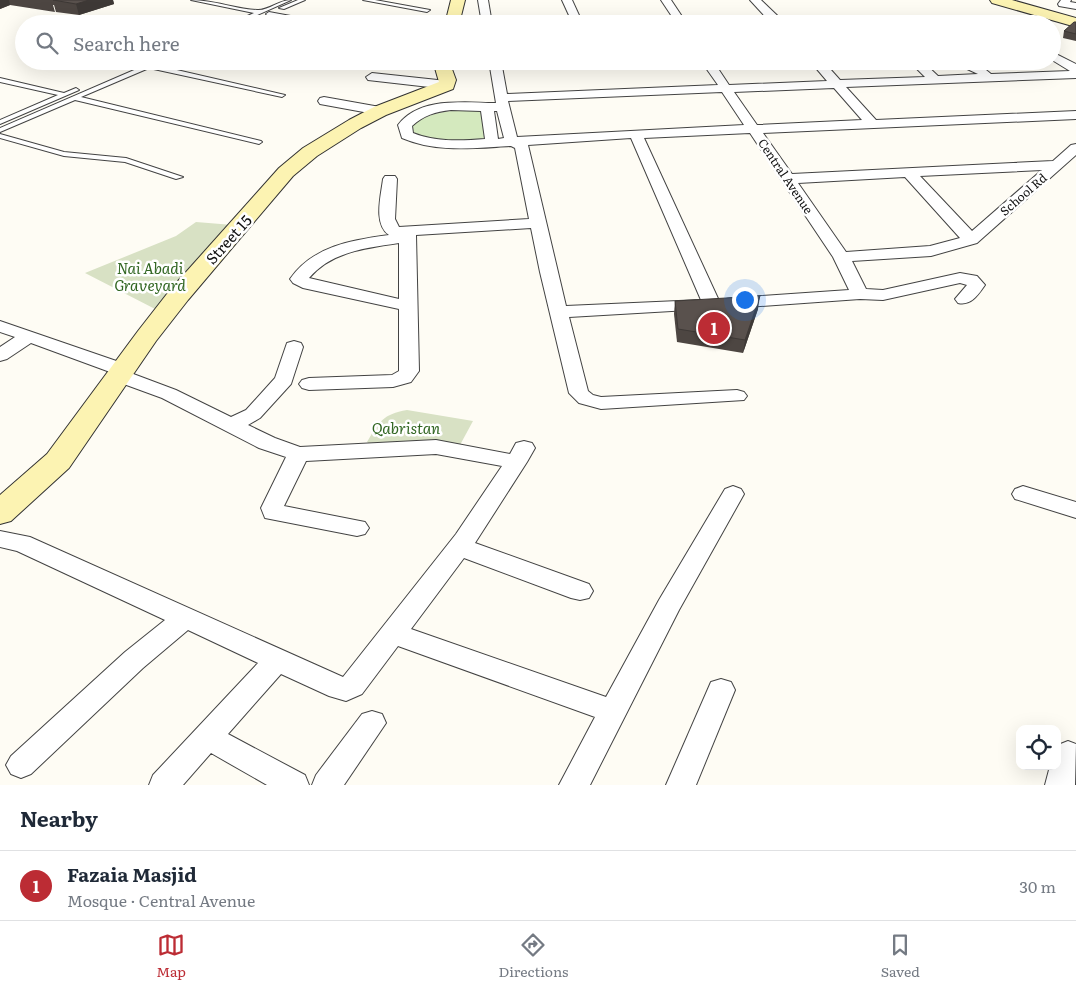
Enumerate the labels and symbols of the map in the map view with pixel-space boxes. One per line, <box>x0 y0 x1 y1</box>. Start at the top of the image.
street label: Central Avenue <box>754 135 818 217</box>
street label: School Rd <box>996 168 1051 219</box>
street label: Street 15 <box>200 209 257 269</box>
park label: Nai Abadi Graveyard <box>114 256 186 296</box>
your location <box>732 287 758 313</box>
pin: 1 <box>698 309 730 347</box>
park label: Qabristan <box>372 416 440 439</box>

